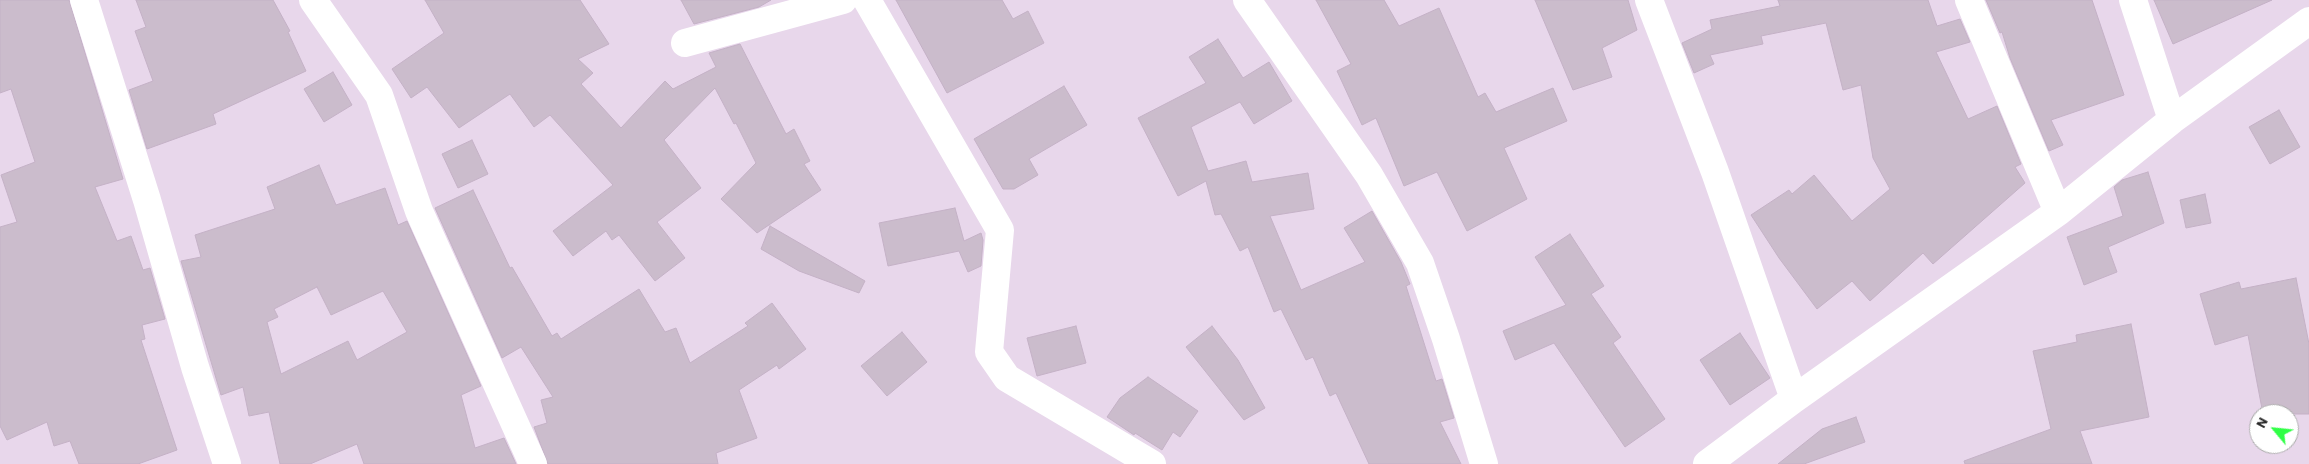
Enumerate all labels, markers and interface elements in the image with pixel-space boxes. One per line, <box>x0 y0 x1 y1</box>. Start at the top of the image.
north arrow <box>2249 404 2299 454</box>
text: N <box>2252 414 2271 430</box>

